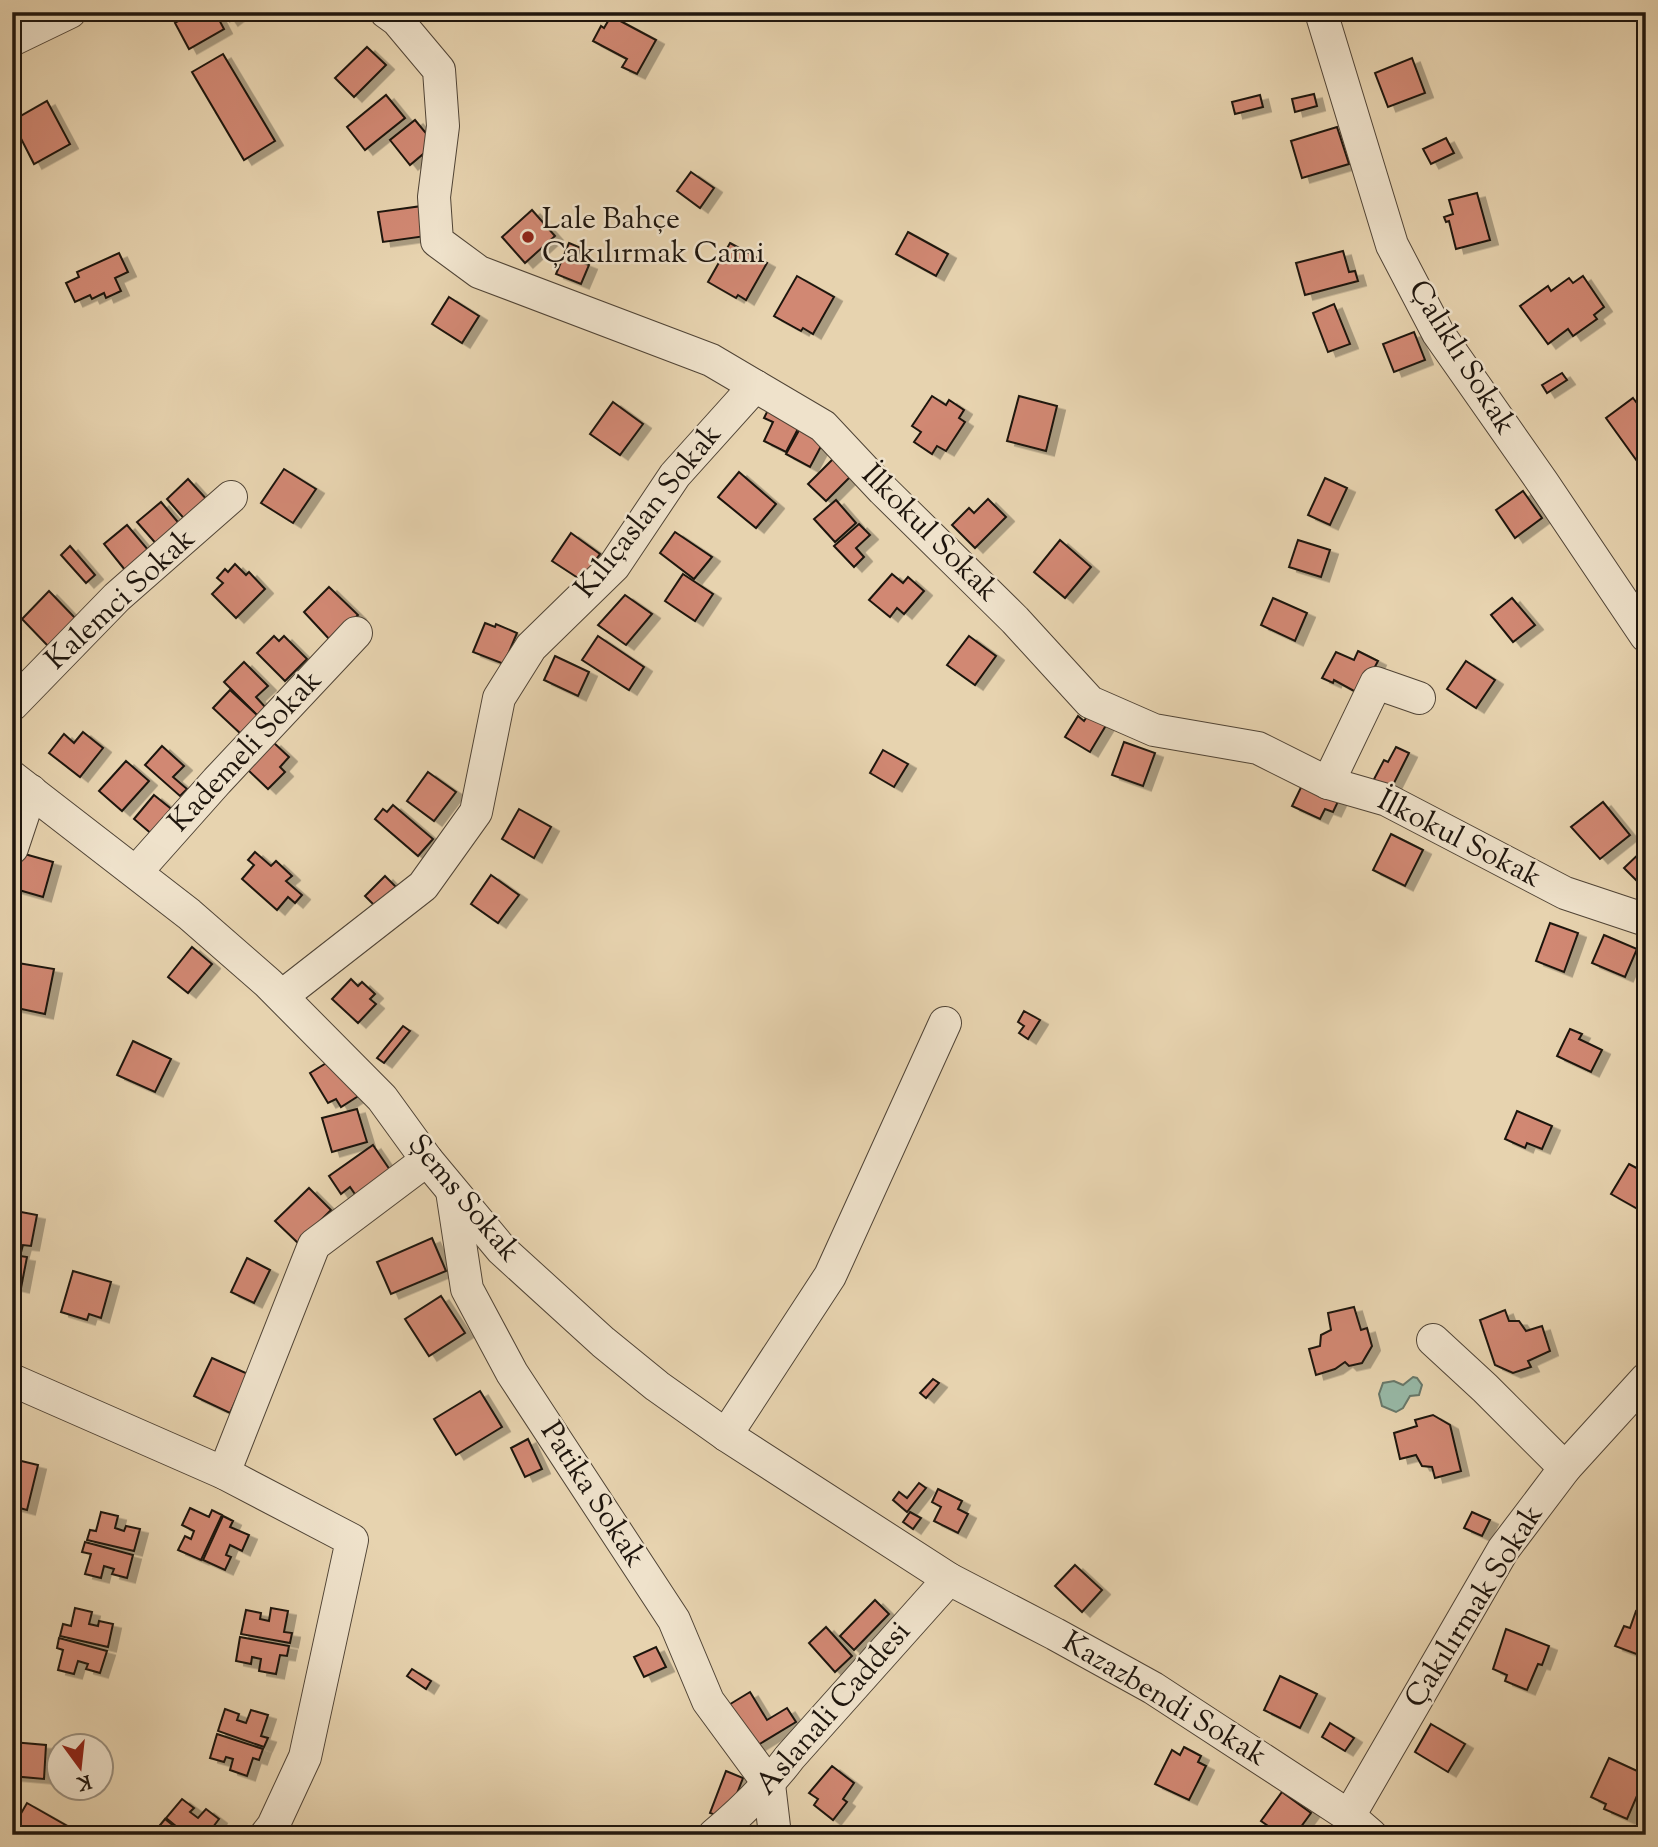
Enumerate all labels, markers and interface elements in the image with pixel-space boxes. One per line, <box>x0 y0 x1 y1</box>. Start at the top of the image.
place label: Lale Bahçe Çakılırmak Cami <box>542 199 765 276</box>
marker: Lale Bahçe Çakılırmak Cami <box>520 229 536 245</box>
street label: Çalıklı Sokak <box>1396 272 1526 444</box>
street label: Kılıçaslan Sokak <box>565 416 733 608</box>
street label: İlkokul Sokak <box>850 455 1008 613</box>
street label: Kalemci Sokak <box>36 519 206 681</box>
street label: Kademeli Sokak <box>159 661 333 843</box>
street label: İlkokul Sokak <box>1369 780 1549 900</box>
street label: Şems Sokak <box>397 1126 529 1272</box>
street label: Patika Sokak <box>529 1414 655 1576</box>
street label: Çakılırmak Sokak <box>1395 1497 1555 1717</box>
street label: Aslanali Caddesi <box>746 1613 922 1805</box>
street label: Kazazbendi Sokak <box>1053 1622 1275 1778</box>
north arrow <box>46 1731 116 1801</box>
text: K <box>73 1766 94 1796</box>

